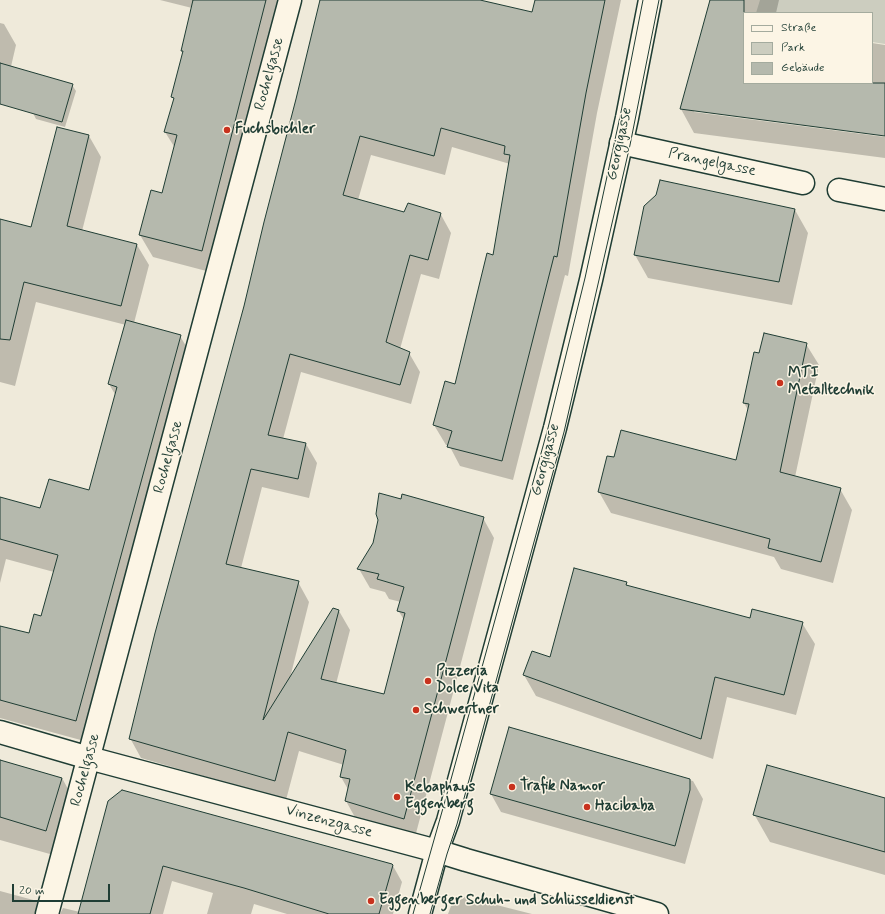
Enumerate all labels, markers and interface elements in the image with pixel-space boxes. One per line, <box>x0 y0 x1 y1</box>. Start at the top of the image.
legend <box>743 12 873 84</box>
text: Straße <box>781 20 816 36</box>
street label: Rochelgasse <box>252 35 288 113</box>
text: Park <box>781 40 805 56</box>
text: Gebäude <box>781 60 824 76</box>
street label: Georgigasse <box>603 106 637 182</box>
place label: Fuchsbichler <box>235 121 315 139</box>
marker: Fuchsbichler <box>222 125 232 135</box>
street label: Prangelgasse <box>667 145 757 181</box>
place label: MTI Metalltechnik <box>788 365 874 400</box>
marker: MTI Metalltechnik <box>775 378 785 388</box>
street label: Rochelgasse <box>151 418 187 496</box>
street label: Georgigasse <box>528 422 564 498</box>
place label: Pizzeria Dolce Vita <box>436 663 499 698</box>
marker: Pizzeria Dolce Vita <box>423 676 433 686</box>
place label: Schwertner <box>424 701 499 719</box>
marker: Schwertner <box>411 705 421 715</box>
street label: Rochelgasse <box>68 731 104 809</box>
place label: Trafik Namor <box>520 778 605 796</box>
place label: Kebaphaus Eggenberg <box>405 779 475 814</box>
marker: Trafik Namor <box>507 782 517 792</box>
marker: Kebaphaus Eggenberg <box>392 792 402 802</box>
place label: Hacibaba <box>595 798 655 816</box>
street label: Vinzenzgasse <box>284 802 374 842</box>
marker: Hacibaba <box>582 802 592 812</box>
scale bar <box>14 876 112 902</box>
text: 20 m <box>19 883 45 899</box>
place label: Eggenberger Schuh- und Schlüsseldienst <box>379 892 634 910</box>
marker: Eggenberger Schuh- und Schlüsseldienst <box>366 896 376 906</box>

